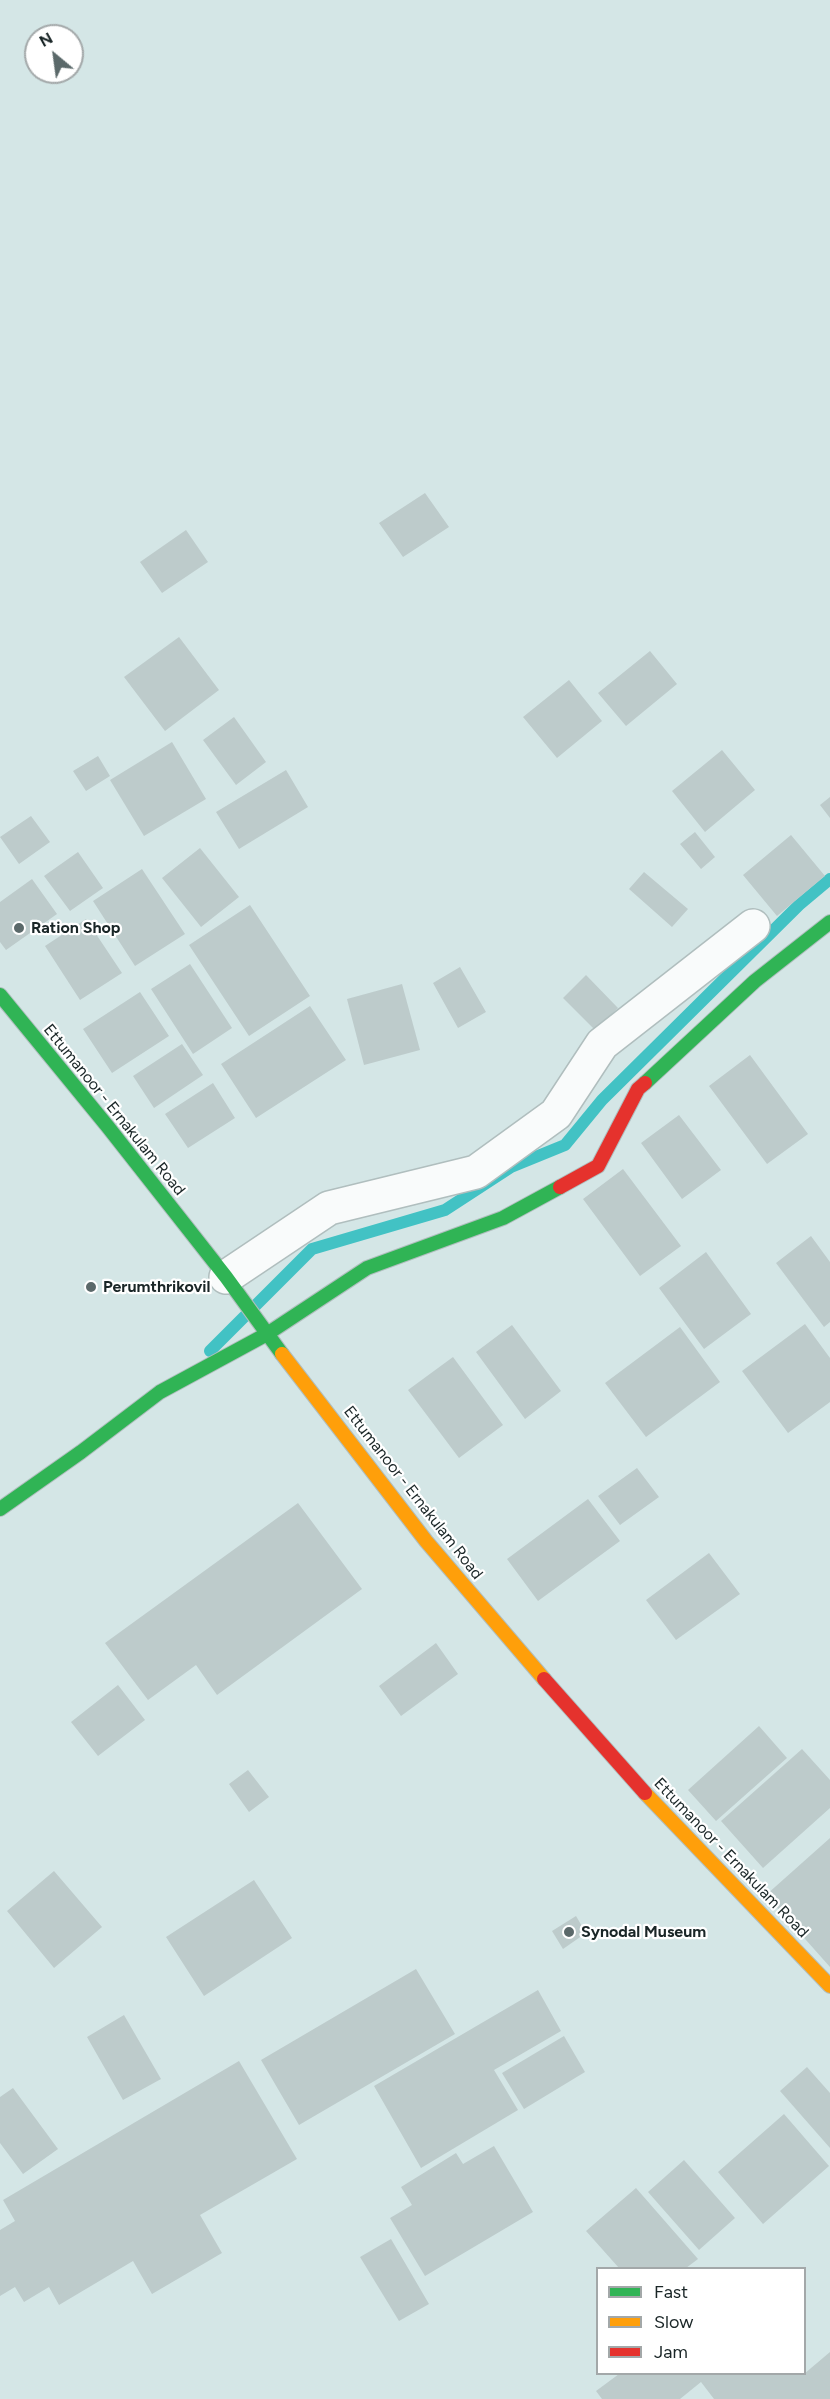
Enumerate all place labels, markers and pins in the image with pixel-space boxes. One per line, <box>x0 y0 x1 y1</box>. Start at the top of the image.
place label: Ration Shop <box>31 918 120 938</box>
marker: Ration Shop <box>12 921 26 935</box>
place label: Perumthrikovil <box>103 1277 210 1297</box>
marker: Perumthrikovil <box>84 1280 98 1294</box>
place label: Synodal Museum <box>581 1922 706 1942</box>
marker: Synodal Museum <box>562 1925 576 1939</box>

